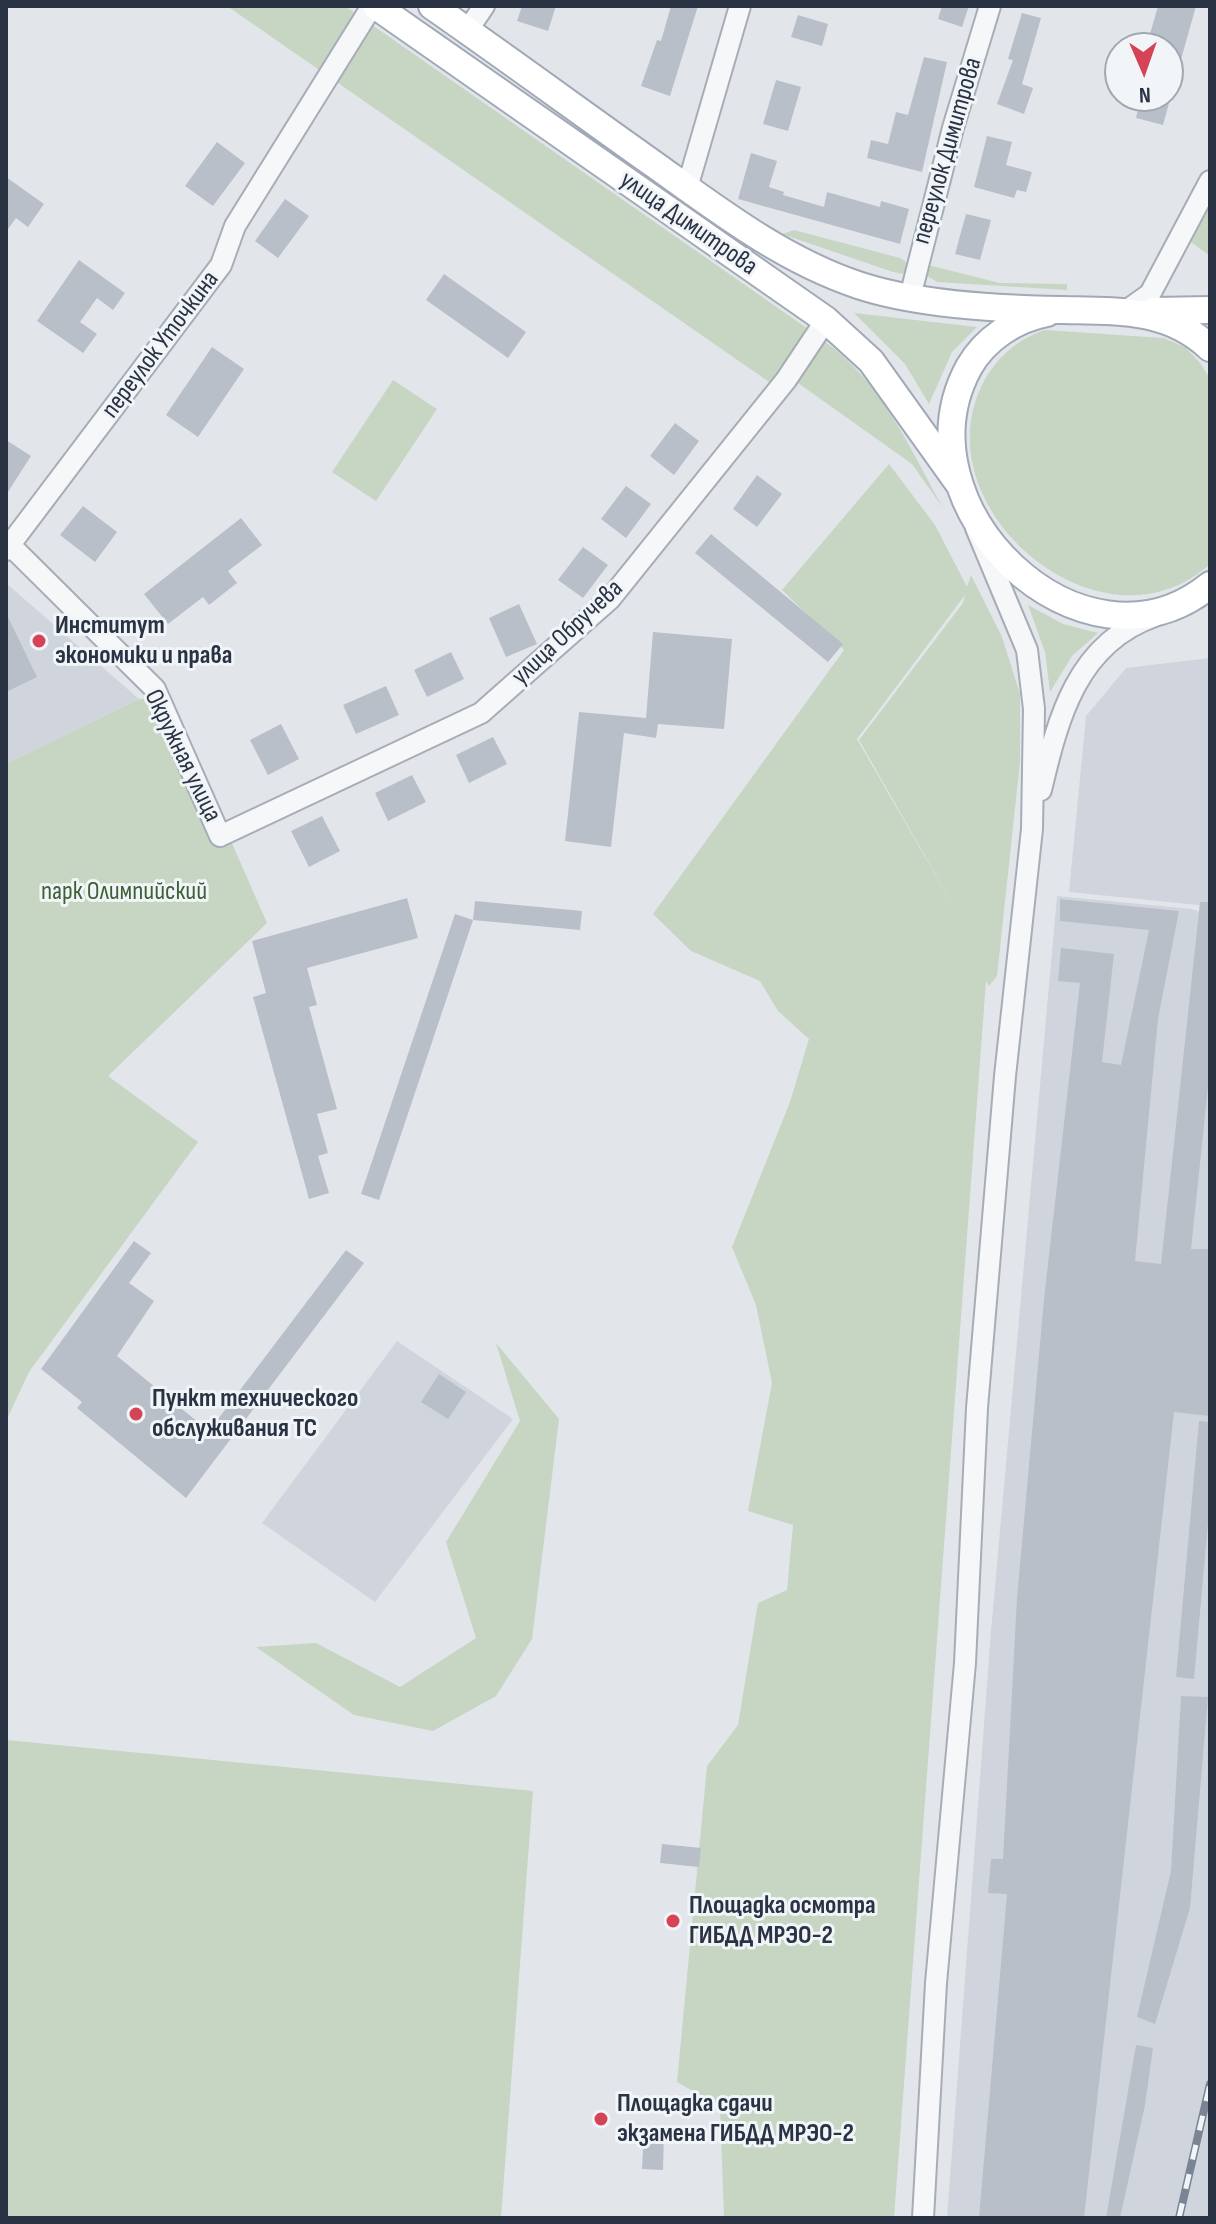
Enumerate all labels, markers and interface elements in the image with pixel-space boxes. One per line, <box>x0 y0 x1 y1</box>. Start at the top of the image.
north arrow <box>1104 32 1184 112</box>
street label: переулок Димитрова <box>906 54 990 248</box>
text: N <box>1138 81 1151 108</box>
street label: улица Димитрова <box>613 165 763 283</box>
street label: переулок Уточкина <box>96 265 226 425</box>
street label: улица Обручева <box>506 574 630 692</box>
place label: Институт экономики и права <box>55 610 232 672</box>
marker: Институт экономики и права <box>30 632 48 650</box>
street label: Окружная улица <box>137 685 227 827</box>
park label: парк Олимпийский <box>41 876 207 908</box>
place label: Пункт технического обслуживания ТС <box>152 1383 358 1444</box>
marker: Пункт технического обслуживания ТС <box>127 1405 145 1423</box>
place label: Площадка осмотра ГИБДД МРЭО-2 <box>689 1890 876 1952</box>
marker: Площадка осмотра ГИБДД МРЭО-2 <box>664 1912 682 1930</box>
place label: Площадка сдачи экзамена ГИБДД МРЭО-2 <box>617 2088 854 2150</box>
marker: Площадка сдачи экзамена ГИБДД МРЭО-2 <box>592 2110 610 2128</box>

